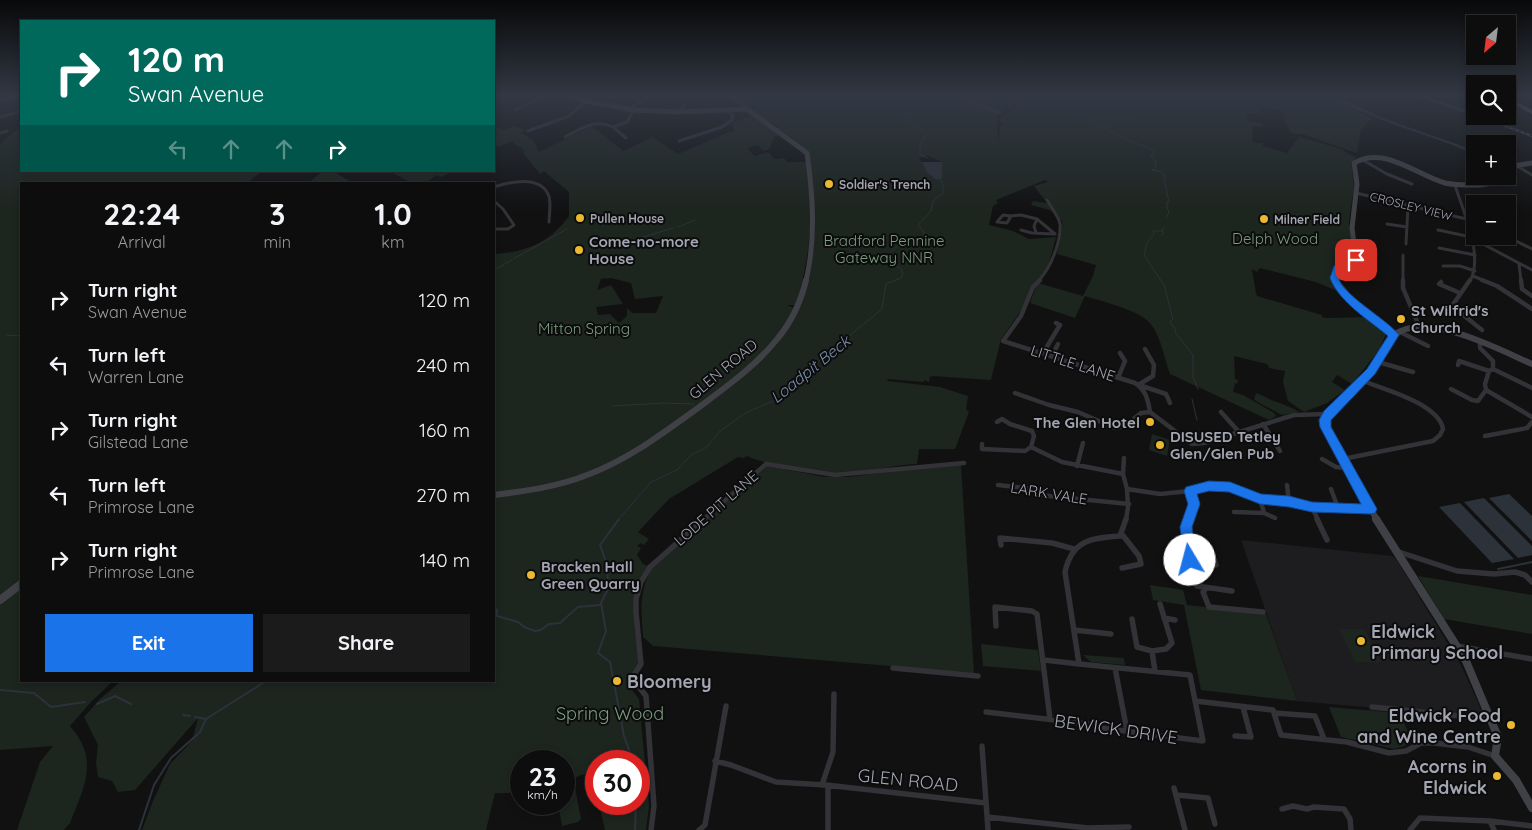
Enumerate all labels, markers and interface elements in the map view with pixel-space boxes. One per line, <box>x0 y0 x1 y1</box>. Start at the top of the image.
north arrow <box>1466 15 1516 65</box>
map controls <box>1466 15 1516 245</box>
text: 120 m <box>128 37 225 81</box>
icon: right <box>45 40 110 105</box>
button: search <box>1466 75 1516 125</box>
text: Swan Avenue <box>128 80 264 108</box>
icon: left <box>164 135 192 163</box>
icon: ahead <box>217 135 245 163</box>
icon: ahead <box>270 135 298 163</box>
icon: right <box>323 135 351 163</box>
button: + <box>1466 135 1516 185</box>
place label: Soldier's Trench <box>839 177 930 192</box>
marker: Soldier's Trench <box>823 178 835 190</box>
street label: CROSLEY VIEW <box>1368 189 1454 224</box>
text: 22:24 <box>103 195 180 233</box>
text: 3 <box>269 195 285 233</box>
text: 1.0 <box>374 195 412 233</box>
button: − <box>1466 195 1516 245</box>
place label: Pullen House <box>590 211 664 226</box>
marker: Pullen House <box>574 212 586 224</box>
place label: Milner Field <box>1274 212 1340 227</box>
marker: Milner Field <box>1258 213 1270 225</box>
park label: Delph Wood <box>1232 229 1318 248</box>
park label: Bradford Pennine Gateway NNR <box>823 231 945 267</box>
text: Arrival <box>118 232 166 252</box>
text: min <box>264 232 291 252</box>
text: km <box>381 232 405 252</box>
place label: Come-no-more House <box>589 232 699 268</box>
pin <box>1335 239 1377 281</box>
marker: Come-no-more House <box>573 244 585 256</box>
icon: arrive <box>1342 246 1370 274</box>
text: Turn right <box>88 278 177 302</box>
icon: right <box>45 286 73 314</box>
text: 120 m <box>419 288 470 312</box>
place label: St Wilfrid's Church <box>1411 301 1488 337</box>
text: Swan Avenue <box>88 302 187 322</box>
marker: St Wilfrid's Church <box>1395 313 1407 325</box>
park label: Mitton Spring <box>538 319 630 338</box>
water label: Loadpit Beck <box>766 330 855 407</box>
street label: GLEN ROAD <box>685 335 761 403</box>
street label: LITTLE LANE <box>1028 340 1118 386</box>
text: Turn left <box>88 343 166 367</box>
icon: left <box>45 351 73 379</box>
text: 240 m <box>416 353 470 377</box>
text: Warren Lane <box>88 367 184 387</box>
text: Turn right <box>88 408 177 432</box>
place label: The Glen Hotel <box>1033 413 1140 432</box>
icon: right <box>45 416 73 444</box>
marker: The Glen Hotel <box>1144 416 1156 428</box>
text: 160 m <box>419 418 470 442</box>
place label: DISUSED Tetley Glen/Glen Pub <box>1170 427 1281 463</box>
text: Gilstead Lane <box>88 432 188 452</box>
marker: DISUSED Tetley Glen/Glen Pub <box>1154 439 1166 451</box>
street label: LODE PIT LANE <box>670 466 762 550</box>
text: Turn left <box>88 473 166 497</box>
street label: LARK VALE <box>1009 478 1089 508</box>
icon: left <box>45 481 73 509</box>
text: 270 m <box>416 483 470 507</box>
text: Primrose Lane <box>88 497 195 517</box>
position arrow <box>1163 533 1215 585</box>
text: Turn right <box>88 538 177 562</box>
icon: right <box>45 546 73 574</box>
text: 140 m <box>419 548 470 572</box>
place label: Bracken Hall Green Quarry <box>541 557 640 593</box>
text: Primrose Lane <box>88 562 195 582</box>
marker: Bracken Hall Green Quarry <box>525 569 537 581</box>
button: Exit <box>45 614 253 672</box>
button: Share <box>263 614 470 672</box>
place label: Eldwick Primary School <box>1371 620 1503 664</box>
marker: Eldwick Primary School <box>1355 635 1367 647</box>
place label: Bloomery <box>627 670 711 693</box>
marker: Bloomery <box>611 675 623 687</box>
park label: Spring Wood <box>556 702 664 725</box>
place label: Eldwick Food and Wine Centre <box>1357 704 1501 748</box>
street label: BEWICK DRIVE <box>1053 709 1179 749</box>
marker: Eldwick Food and Wine Centre <box>1505 719 1517 731</box>
speed limit sign: 30 <box>585 750 650 815</box>
place label: Acorns in Eldwick <box>1408 755 1487 799</box>
text: 23 <box>529 761 556 792</box>
street label: GLEN ROAD <box>857 763 959 797</box>
marker: Acorns in Eldwick <box>1491 770 1503 782</box>
text: km/h <box>527 787 558 802</box>

